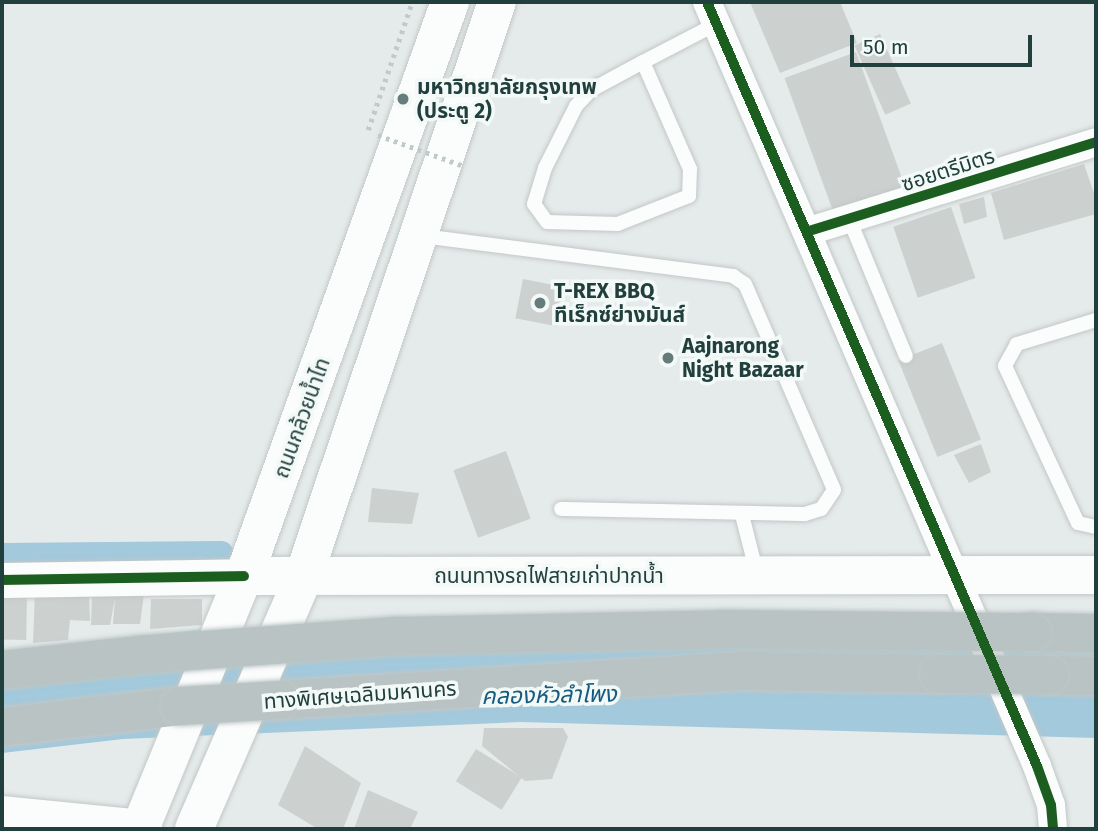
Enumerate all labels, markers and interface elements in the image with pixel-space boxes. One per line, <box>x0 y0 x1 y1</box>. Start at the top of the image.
scale bar <box>853 21 1035 65</box>
text: 50 m <box>863 34 909 60</box>
place label: มหาวิทยาลัยกรุงเทพ (ประตู 2) <box>417 74 597 124</box>
marker: มหาวิทยาลัยกรุงเทพ (ประตู 2) <box>395 91 411 107</box>
street label: ซอยตรีมิตร <box>898 143 998 197</box>
place label: T-REX BBQ ทีเร็กซ์ย่างมันส์ <box>554 278 685 328</box>
marker: T-REX BBQ ทีเร็กซ์ย่างมันส์ <box>532 295 548 311</box>
place label: Aajnarong Night Bazaar <box>682 333 804 383</box>
marker: Aajnarong Night Bazaar <box>660 350 676 366</box>
street label: ถนนกล้วยน้ำไท <box>269 354 335 482</box>
street label: ถนนทางรถไฟสายเก่าปากน้ำ <box>434 563 664 589</box>
street label: ทางพิเศษเฉลิมมหานคร <box>263 676 457 714</box>
water label: คลองหัวลำโพง <box>481 680 617 710</box>

